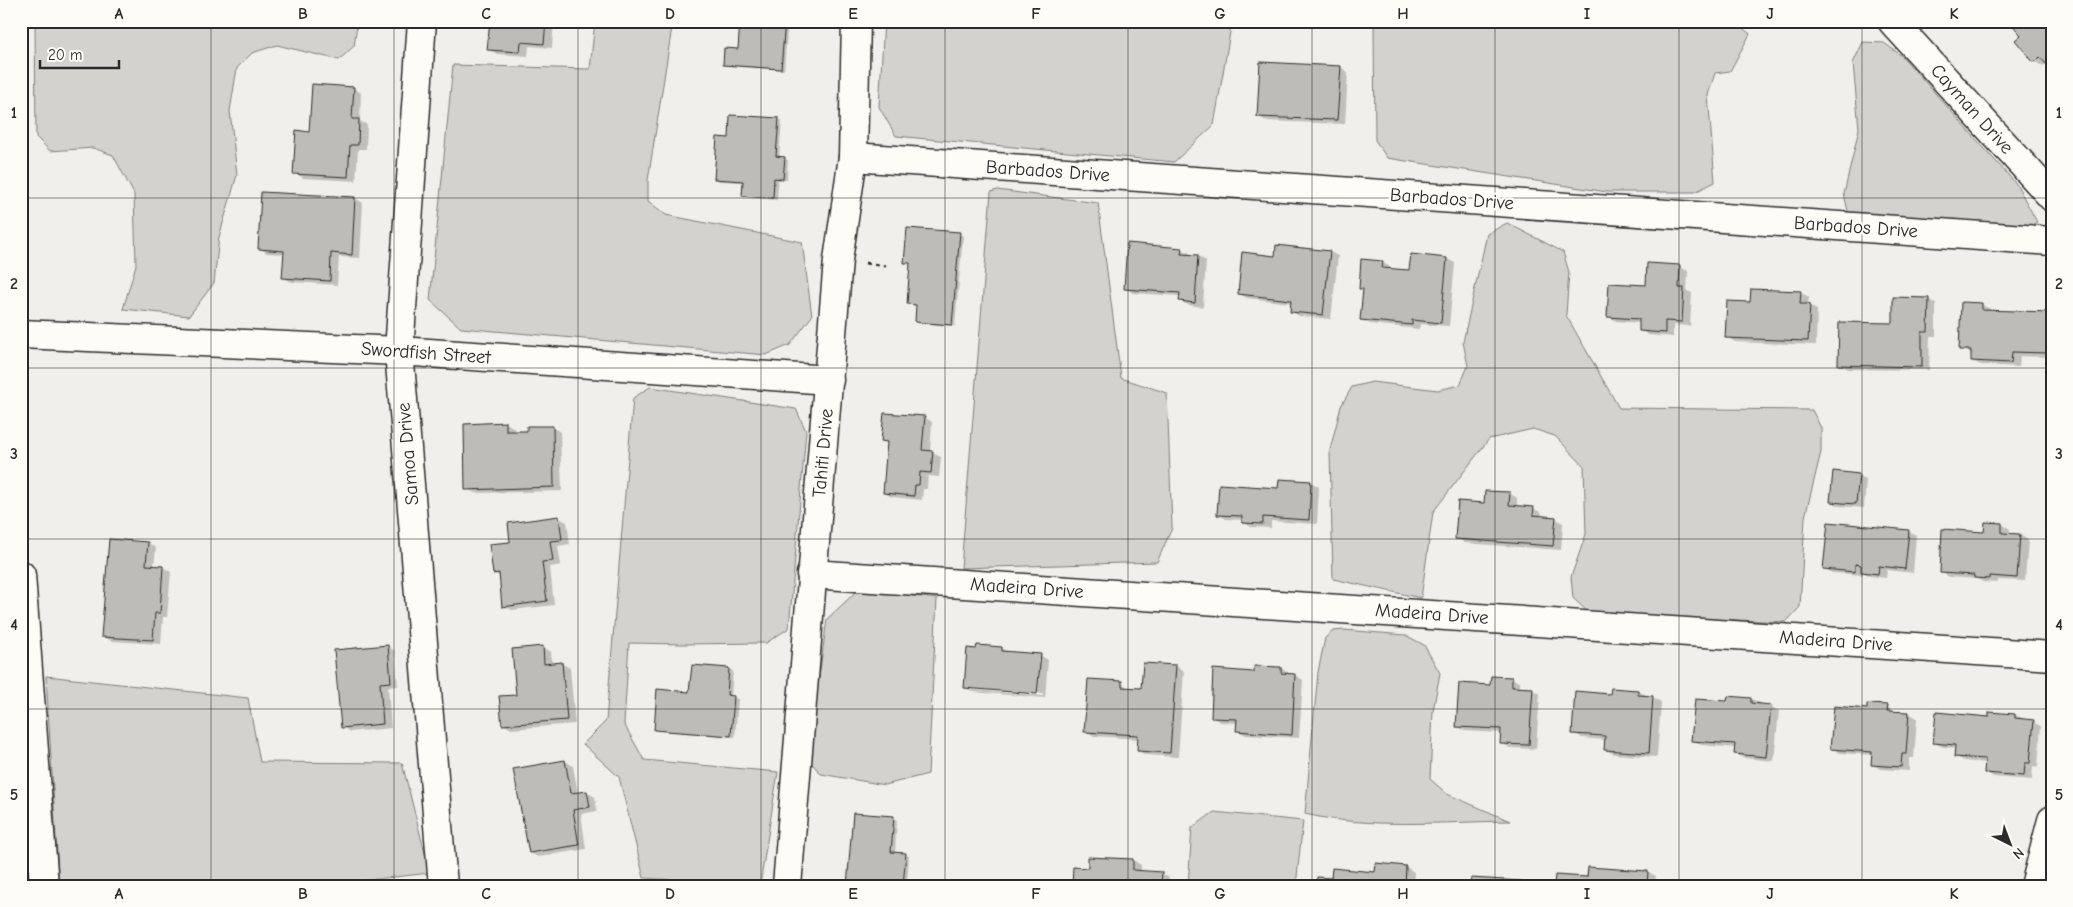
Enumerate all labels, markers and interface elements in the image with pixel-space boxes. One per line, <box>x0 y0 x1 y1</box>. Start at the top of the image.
text: A <box>115 5 124 23</box>
text: B <box>298 5 308 23</box>
text: C <box>481 5 491 23</box>
text: D <box>665 5 675 23</box>
text: E <box>848 5 858 23</box>
text: F <box>1031 5 1041 23</box>
text: G <box>1214 5 1226 23</box>
text: H <box>1397 5 1409 23</box>
text: I <box>1584 5 1590 23</box>
text: J <box>1766 5 1774 23</box>
text: K <box>1949 5 1959 23</box>
scale bar <box>40 38 119 70</box>
text: 20 m <box>48 46 82 64</box>
street label: Cayman Drive <box>1926 60 2018 158</box>
text: 1 <box>11 104 17 122</box>
text: 1 <box>2056 104 2062 122</box>
street label: Barbados Drive <box>985 156 1111 186</box>
street label: Barbados Drive <box>1389 184 1515 214</box>
street label: Barbados Drive <box>1793 212 1919 242</box>
text: 2 <box>10 275 18 293</box>
text: 2 <box>2055 275 2063 293</box>
street label: Swordfish Street <box>360 337 492 369</box>
street label: Samoa Drive <box>393 402 423 506</box>
street label: Tahiti Drive <box>808 407 838 499</box>
text: 3 <box>10 445 18 463</box>
text: 3 <box>2055 445 2063 463</box>
street label: Madeira Drive <box>969 573 1085 603</box>
street label: Madeira Drive <box>1374 599 1490 629</box>
text: 4 <box>10 616 18 634</box>
text: 4 <box>2055 616 2063 634</box>
street label: Madeira Drive <box>1778 626 1894 656</box>
text: 5 <box>10 786 18 804</box>
text: 5 <box>2055 786 2063 804</box>
north arrow <box>1986 820 2036 870</box>
text: N <box>2009 844 2027 863</box>
text: A <box>115 885 124 903</box>
text: B <box>298 885 308 903</box>
text: C <box>481 885 491 903</box>
text: D <box>665 885 675 903</box>
text: E <box>848 885 858 903</box>
text: F <box>1031 885 1041 903</box>
text: G <box>1214 885 1226 903</box>
text: H <box>1397 885 1409 903</box>
text: I <box>1584 885 1590 903</box>
text: J <box>1766 885 1774 903</box>
text: K <box>1949 885 1959 903</box>

